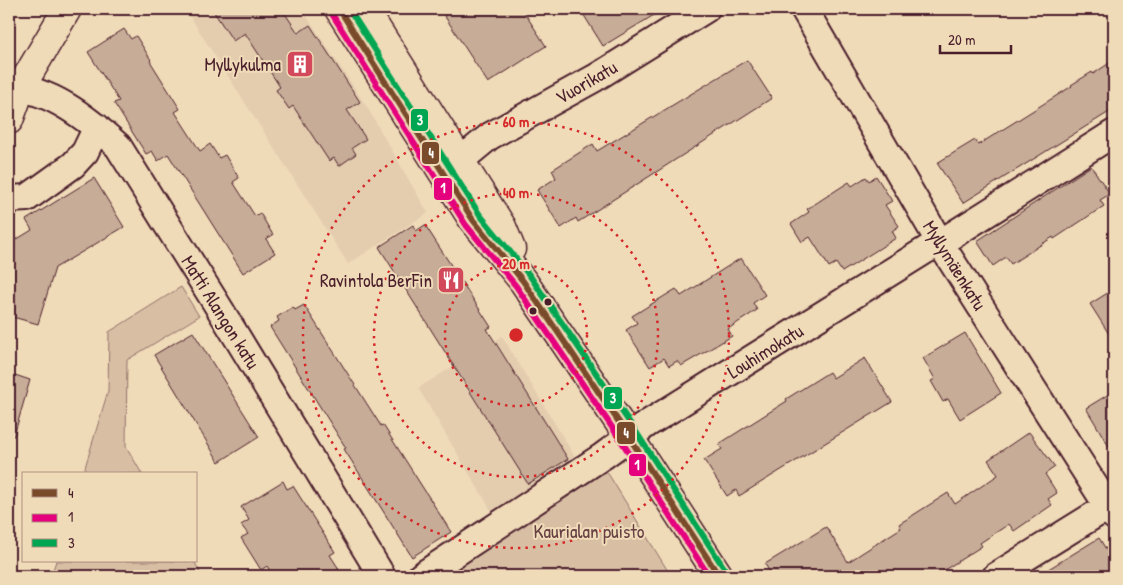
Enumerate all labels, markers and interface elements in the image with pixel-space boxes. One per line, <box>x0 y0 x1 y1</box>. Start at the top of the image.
scale bar <box>940 22 1012 54</box>
text: 20 m <box>948 29 975 50</box>
building icon: Myllykulma <box>285 49 315 79</box>
place label: Myllykulma <box>205 51 282 77</box>
street label: Vuorikatu <box>550 54 622 110</box>
line badge: 3 <box>410 108 429 132</box>
text: 3 <box>417 110 424 129</box>
text: 60 m <box>503 111 529 132</box>
line badge: 4 <box>421 141 440 165</box>
text: 4 <box>428 143 434 162</box>
line badge: 1 <box>433 177 453 201</box>
text: 1 <box>440 178 446 197</box>
text: 40 m <box>503 182 529 203</box>
street label: Myllymäenkatu <box>917 215 993 315</box>
street label: Matti Alangon katu <box>176 250 267 374</box>
text: 20 m <box>502 253 530 274</box>
restaurant icon: Ravintola BerFin <box>436 265 466 295</box>
place label: Ravintola BerFin <box>320 267 432 293</box>
unlabelled marker <box>543 297 553 307</box>
unlabelled marker <box>528 306 538 316</box>
street label: Louhimokatu <box>722 317 808 384</box>
centre of rings <box>507 326 525 344</box>
line badge: 3 <box>603 386 623 410</box>
text: 3 <box>610 388 617 407</box>
line badge: 4 <box>616 421 636 445</box>
text: 4 <box>623 423 629 442</box>
line badge: 1 <box>628 453 647 477</box>
text: 1 <box>634 455 640 474</box>
legend <box>22 472 198 562</box>
text: 4 <box>68 482 74 503</box>
text: 1 <box>68 506 73 527</box>
park label: Kaurialan puisto <box>534 518 645 544</box>
text: 3 <box>68 532 75 553</box>

